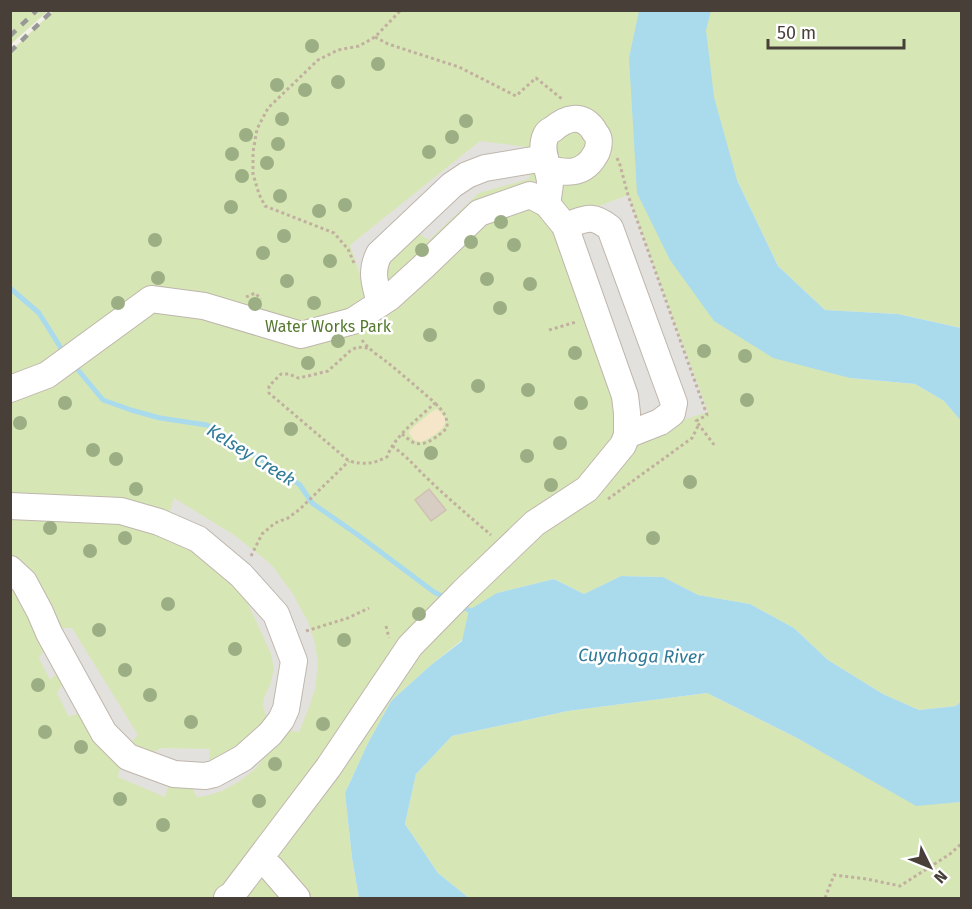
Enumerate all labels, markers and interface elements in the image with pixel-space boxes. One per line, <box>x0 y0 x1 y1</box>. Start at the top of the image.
scale bar <box>768 12 904 50</box>
text: 50 m <box>777 22 816 44</box>
park label: Water Works Park <box>265 317 392 336</box>
water label: Kelsey Creek <box>203 419 299 491</box>
water label: Cuyahoga River <box>578 644 705 668</box>
north arrow <box>900 837 960 897</box>
text: N <box>930 867 951 887</box>

